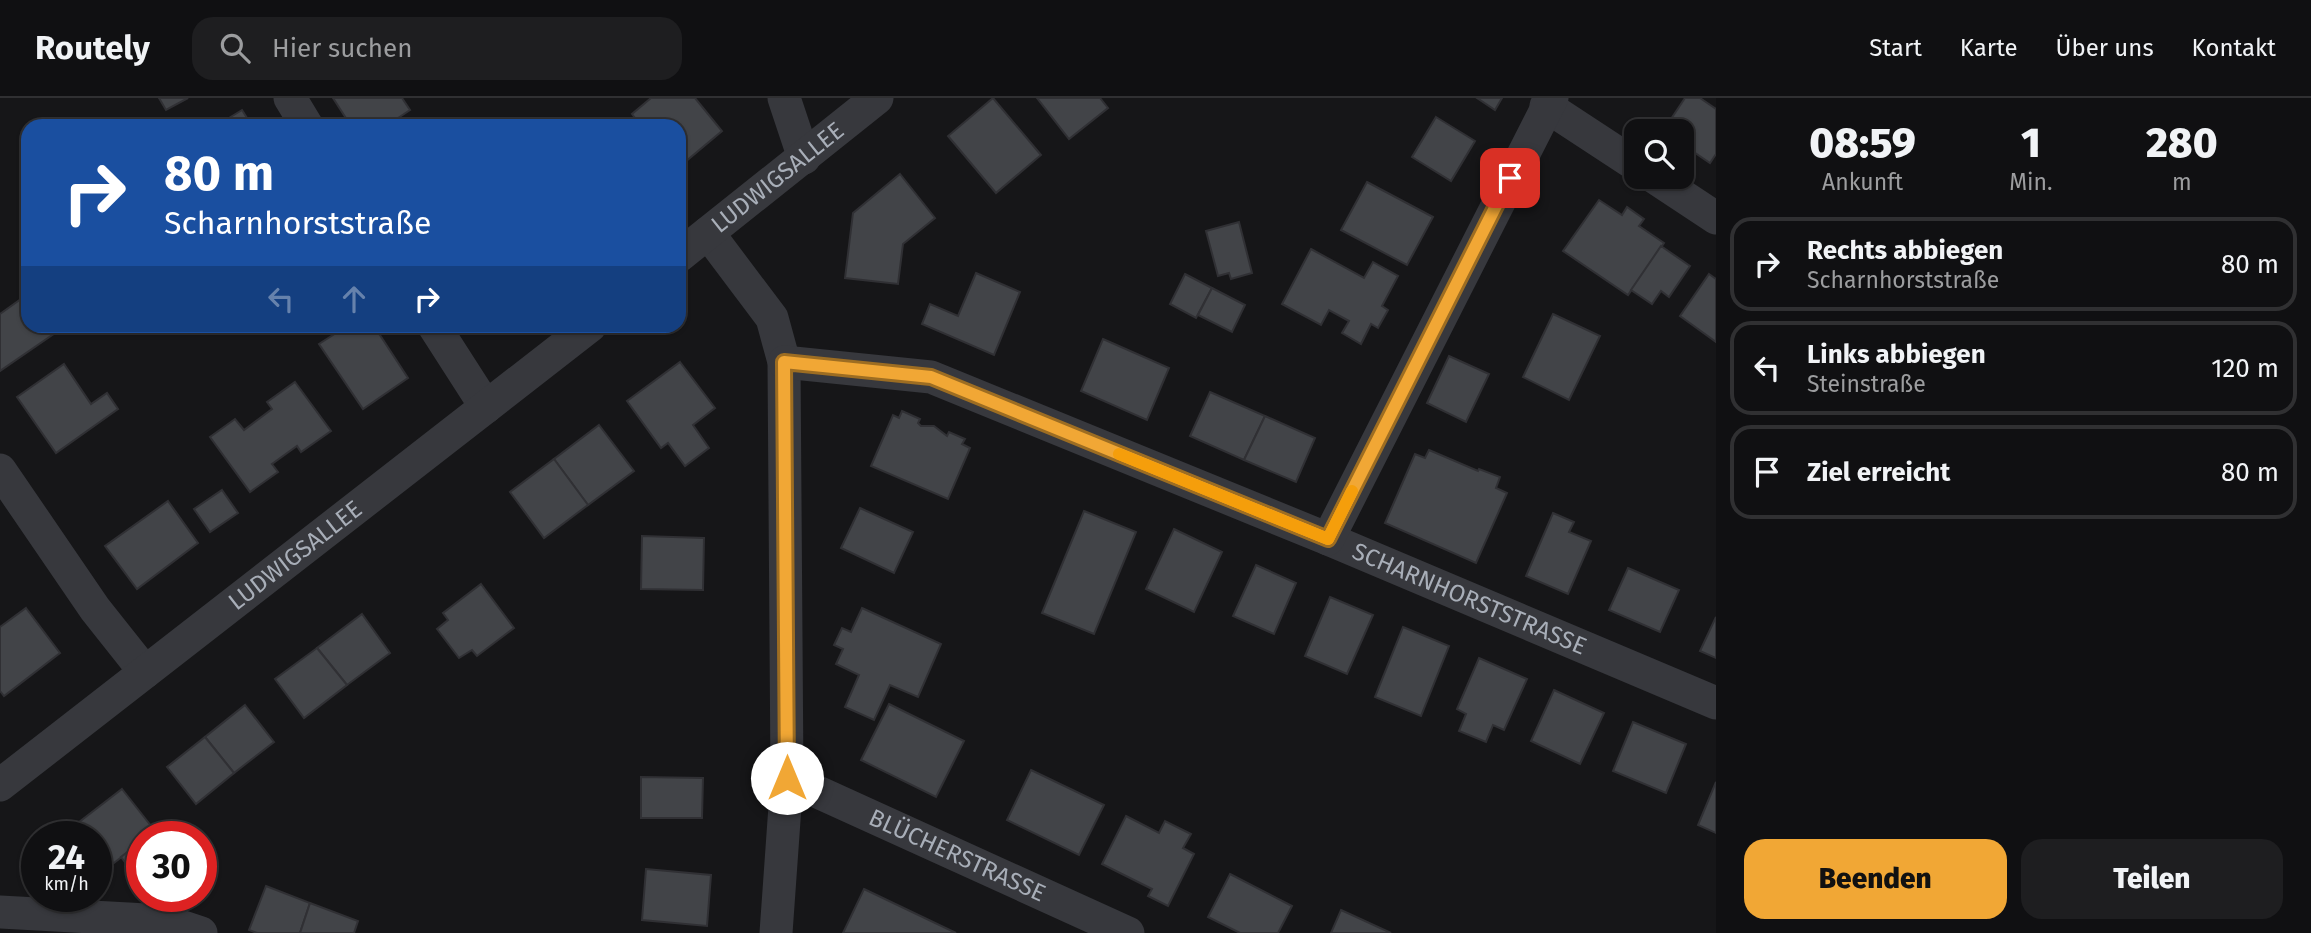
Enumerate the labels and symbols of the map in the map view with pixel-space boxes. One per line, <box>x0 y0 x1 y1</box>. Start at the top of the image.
street label: LUDWIGSALLEE <box>706 116 849 239</box>
pin <box>1480 148 1540 208</box>
street label: LUDWIGSALLEE <box>223 495 367 616</box>
street label: SCHARNHORSTSTRASSE <box>1348 537 1591 661</box>
position arrow <box>750 741 824 815</box>
street label: BLÜCHERSTRASSE <box>865 803 1050 908</box>
speed limit sign: 30 <box>126 821 217 912</box>

